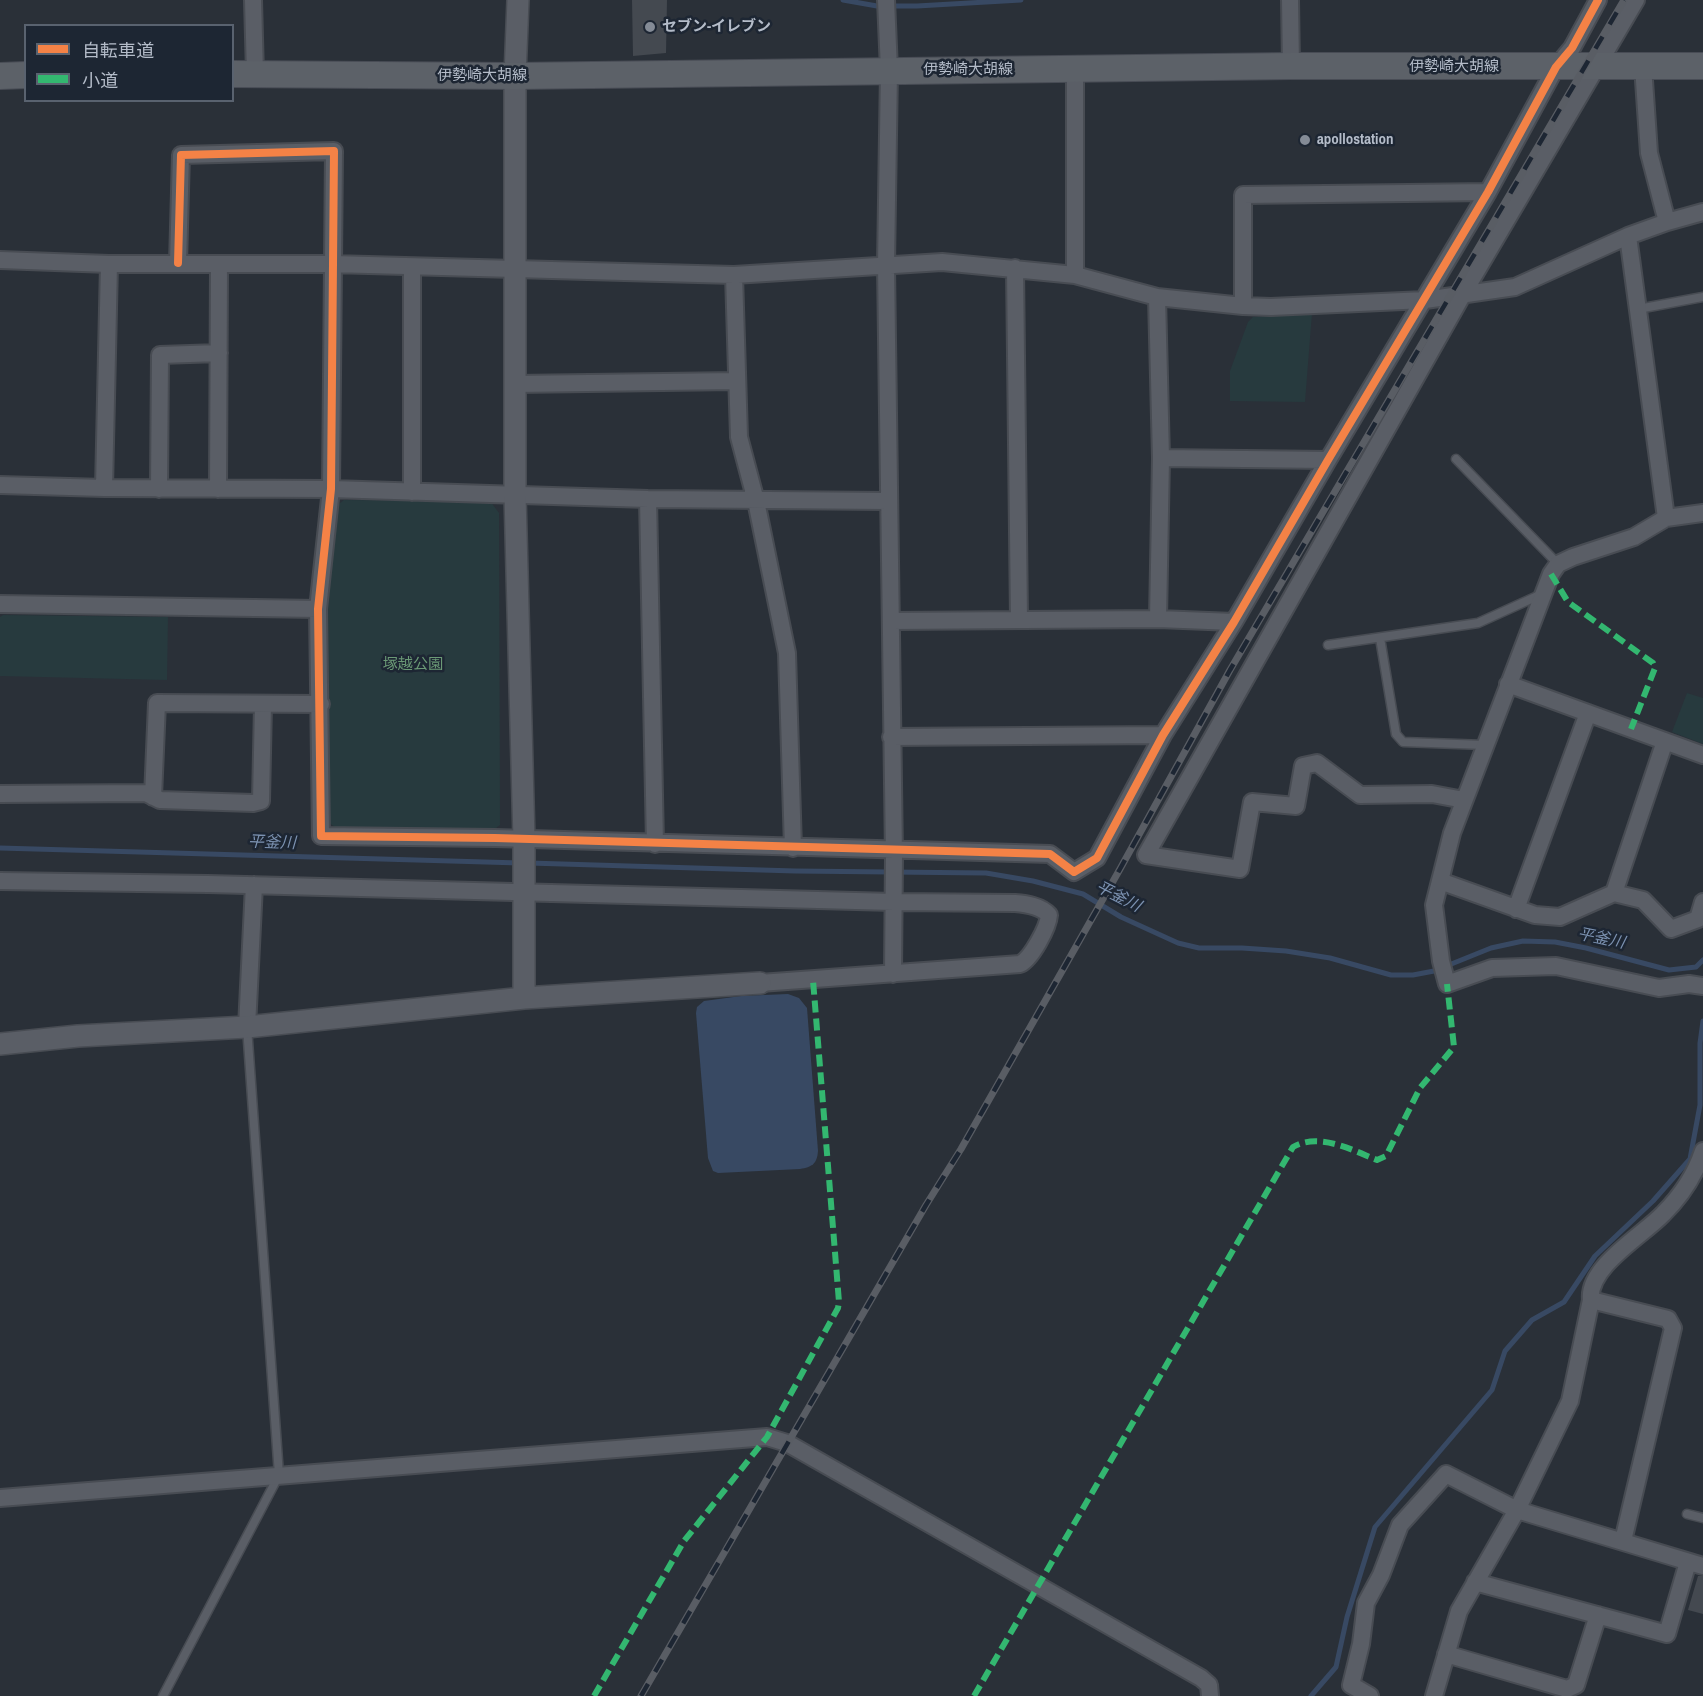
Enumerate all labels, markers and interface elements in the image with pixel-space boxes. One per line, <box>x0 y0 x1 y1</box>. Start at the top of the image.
place label: セブン-イレブン <box>662 18 771 36</box>
marker: セブン-イレブン <box>643 20 657 34</box>
legend <box>24 24 234 102</box>
text: 自転車道 <box>82 38 154 63</box>
street label: 伊勢崎大胡線 <box>1409 58 1499 76</box>
street label: 伊勢崎大胡線 <box>923 61 1013 79</box>
street label: 伊勢崎大胡線 <box>437 67 527 85</box>
text: 小道 <box>82 68 118 93</box>
place label: apollostation <box>1317 131 1394 149</box>
marker: apollostation <box>1298 133 1312 147</box>
park label: 塚越公園 <box>383 656 443 674</box>
water label: 平釜川 <box>248 833 296 853</box>
water label: 平釜川 <box>1092 878 1144 916</box>
water label: 平釜川 <box>1576 925 1626 953</box>

